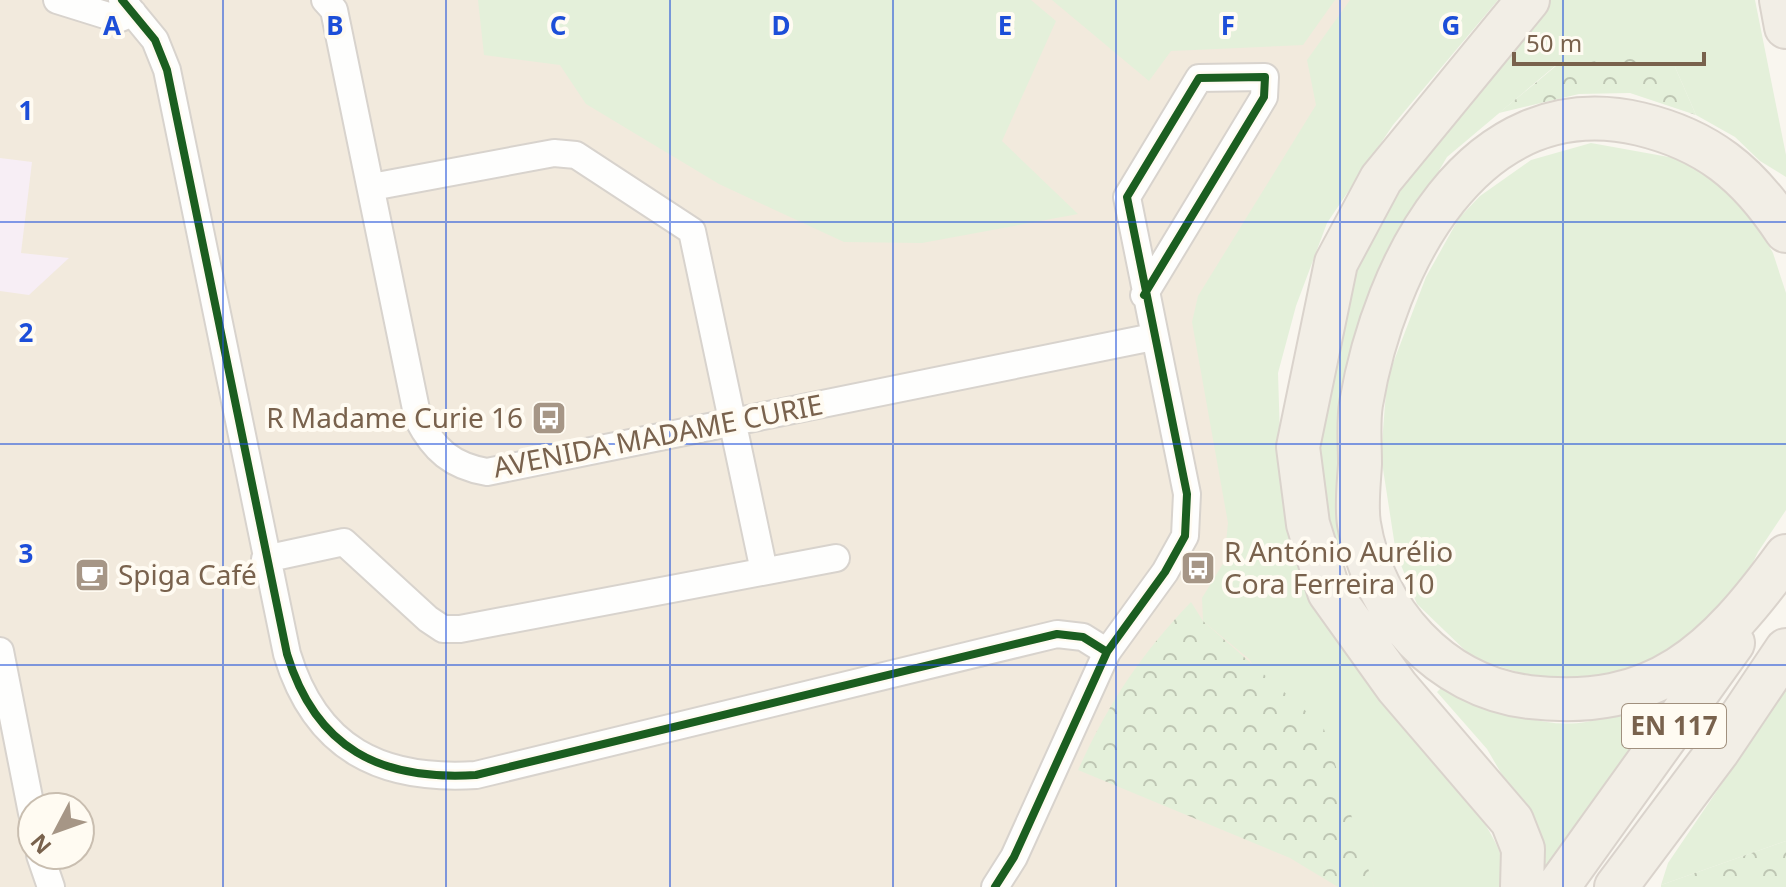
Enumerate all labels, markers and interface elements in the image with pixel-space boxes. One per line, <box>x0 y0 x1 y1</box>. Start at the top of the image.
text: A <box>103 7 121 43</box>
text: B <box>326 7 344 43</box>
text: C <box>550 7 566 43</box>
text: D <box>771 7 791 43</box>
text: E <box>998 7 1012 43</box>
text: F <box>1221 7 1235 43</box>
text: G <box>1442 7 1460 43</box>
scale bar <box>1514 16 1704 66</box>
text: 50 m <box>1526 26 1582 59</box>
text: 1 <box>19 92 33 128</box>
text: 2 <box>19 314 34 350</box>
street label: AVENIDA MADAME CURIE <box>490 384 826 486</box>
place label: R Madame Curie 16 <box>266 398 523 436</box>
bus stop icon: R Madame Curie 16 <box>530 399 568 437</box>
place label: R António Aurélio Cora Ferreira 10 <box>1224 532 1453 602</box>
text: 3 <box>19 535 33 571</box>
bus stop icon: R António Aurélio Cora Ferreira 10 <box>1179 549 1217 587</box>
place label: Spiga Café <box>118 555 257 593</box>
cafe icon: Spiga Café <box>73 556 111 594</box>
road number: EN 117 <box>1622 704 1726 748</box>
north arrow <box>16 791 96 871</box>
text: N <box>23 828 57 861</box>

